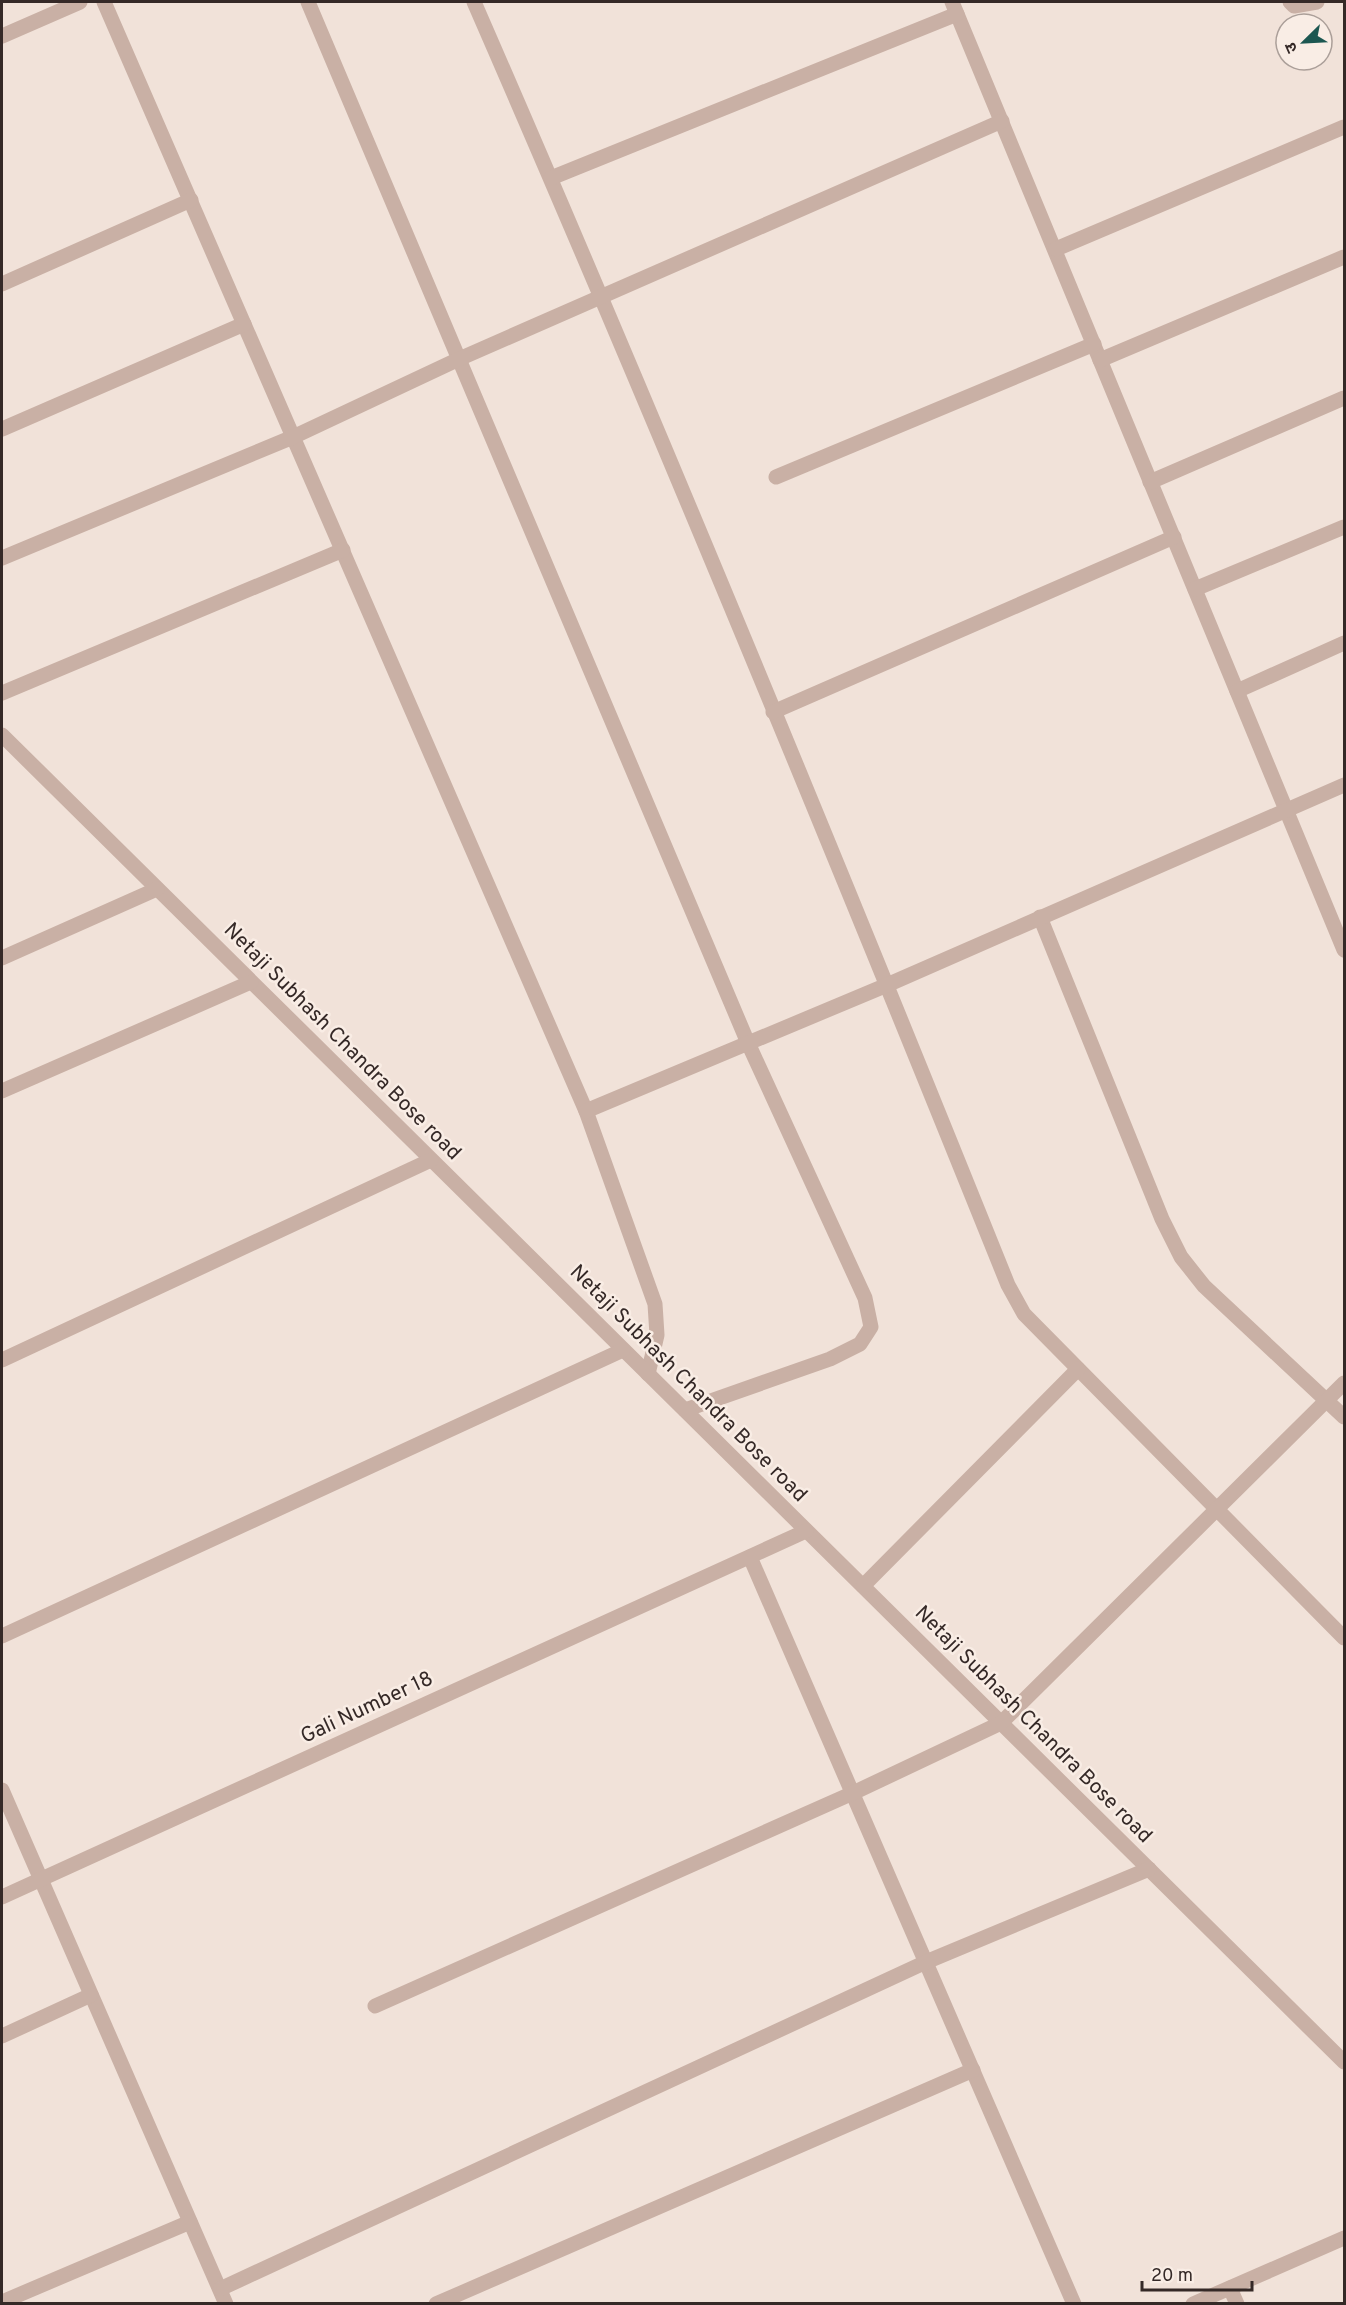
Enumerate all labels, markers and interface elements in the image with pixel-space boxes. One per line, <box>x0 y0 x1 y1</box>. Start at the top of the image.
north arrow <box>1274 12 1334 72</box>
text: उ <box>1281 38 1303 56</box>
street label: Netaji Subhash Chandra Bose road <box>217 917 467 1167</box>
street label: Netaji Subhash Chandra Bose road <box>563 1259 813 1509</box>
street label: Netaji Subhash Chandra Bose road <box>908 1600 1158 1850</box>
street label: Gali Number 18 <box>296 1665 438 1751</box>
scale bar <box>1142 2254 1252 2292</box>
text: 20 m <box>1151 2265 1193 2288</box>

